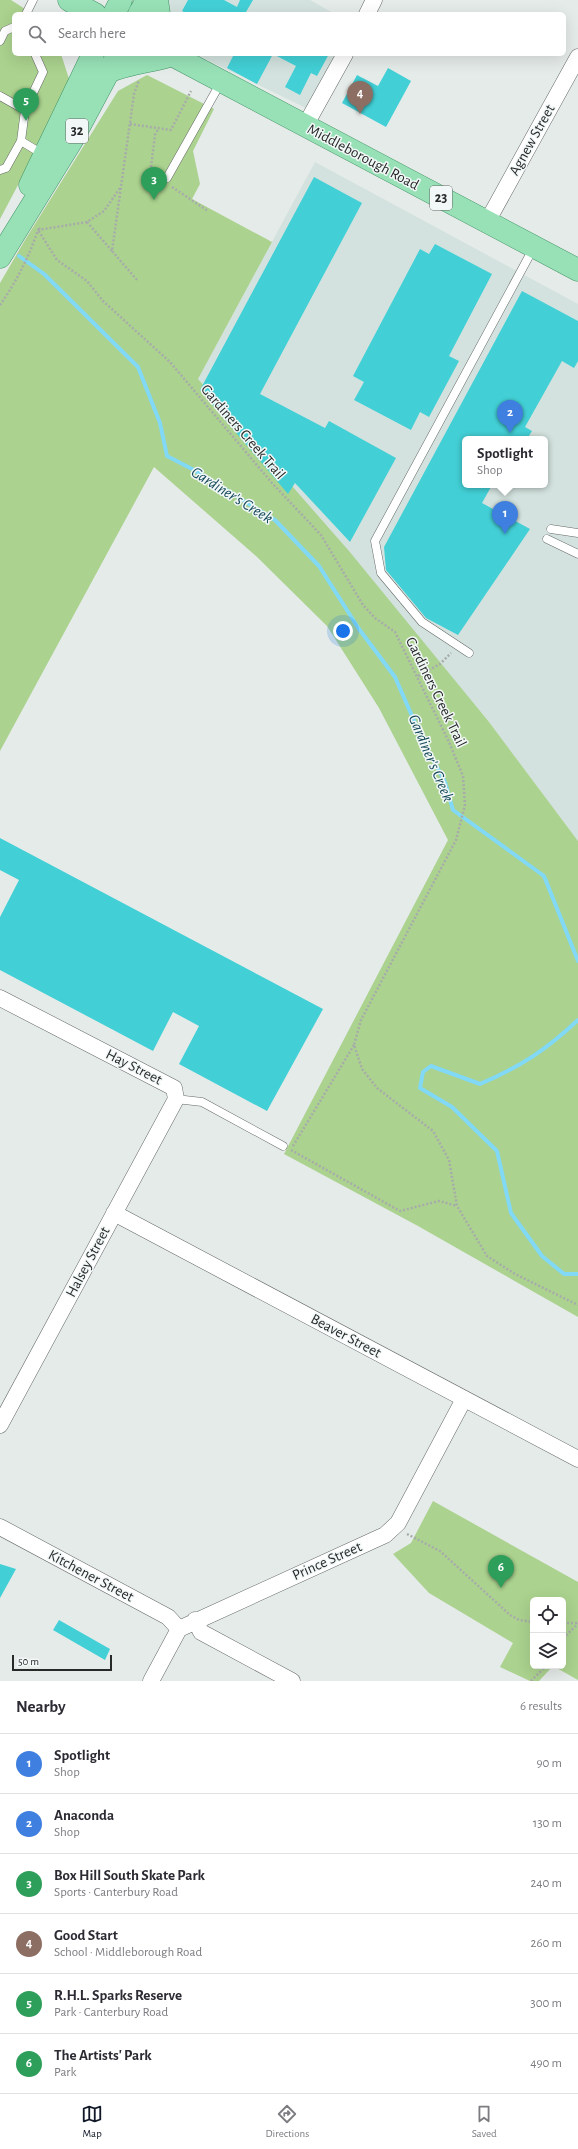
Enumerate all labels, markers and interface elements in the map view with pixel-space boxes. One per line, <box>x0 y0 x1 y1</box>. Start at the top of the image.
search box <box>12 12 566 56</box>
icon: search <box>26 23 48 45</box>
text: Search here <box>58 26 126 41</box>
pin: 4 <box>347 81 373 114</box>
pin: 5 <box>13 88 39 121</box>
street label: Agnew Street <box>506 102 558 178</box>
road number: 32 <box>66 119 88 143</box>
street label: Middleborough Road <box>305 121 421 193</box>
pin: 3 <box>141 167 167 200</box>
road number: 23 <box>430 186 452 210</box>
street label: Gardiners Creek Trail <box>198 382 288 482</box>
pin: 2 <box>497 400 523 433</box>
popup <box>462 436 548 488</box>
text: Spotlight <box>477 446 533 461</box>
water label: Gardiner's Creek <box>188 464 276 526</box>
text: Shop <box>477 464 503 477</box>
pin: 1 <box>492 501 518 534</box>
your location <box>333 621 353 641</box>
street label: Gardiners Creek Trail <box>403 635 469 749</box>
water label: Gardiner's Creek <box>405 712 457 804</box>
street label: Hay Street <box>103 1046 165 1088</box>
street label: Halsey Street <box>63 1224 113 1300</box>
street label: Beaver Street <box>308 1311 384 1361</box>
street label: Prince Street <box>290 1539 364 1583</box>
street label: Kitchener Street <box>46 1547 136 1605</box>
pin: 6 <box>488 1555 514 1588</box>
map controls <box>530 1597 566 1669</box>
button: locate <box>530 1597 566 1633</box>
button: layers <box>530 1633 566 1669</box>
scale bar <box>12 1653 112 1672</box>
text: 50 m <box>18 1656 39 1667</box>
text: Nearby <box>16 1698 66 1715</box>
text: 6 results <box>520 1700 562 1713</box>
text: Spotlight <box>54 1748 110 1763</box>
text: 1 <box>27 1757 31 1770</box>
text: 90 m <box>536 1757 562 1770</box>
text: Shop <box>54 1766 80 1779</box>
text: Anaconda <box>54 1808 114 1823</box>
text: 2 <box>26 1817 32 1830</box>
text: 130 m <box>533 1817 562 1830</box>
text: Shop <box>54 1826 80 1839</box>
text: Box Hill South Skate Park <box>54 1868 205 1883</box>
text: 3 <box>26 1877 32 1890</box>
text: 240 m <box>530 1877 562 1890</box>
text: Sports · Canterbury Road <box>54 1886 178 1899</box>
text: Good Start <box>54 1928 118 1943</box>
text: 4 <box>26 1937 32 1950</box>
text: 260 m <box>531 1937 562 1950</box>
text: School · Middleborough Road <box>54 1946 202 1959</box>
text: R.H.L. Sparks Reserve <box>54 1988 182 2003</box>
text: 5 <box>26 1997 32 2010</box>
text: 300 m <box>530 1997 562 2010</box>
text: Park · Canterbury Road <box>54 2006 168 2019</box>
text: The Artists' Park <box>54 2048 152 2063</box>
text: 6 <box>26 2057 32 2070</box>
text: 490 m <box>530 2057 562 2070</box>
text: Park <box>54 2066 76 2079</box>
tab: Map <box>81 2103 103 2140</box>
tab: Directions <box>265 2103 309 2140</box>
tab: Saved <box>472 2103 497 2140</box>

